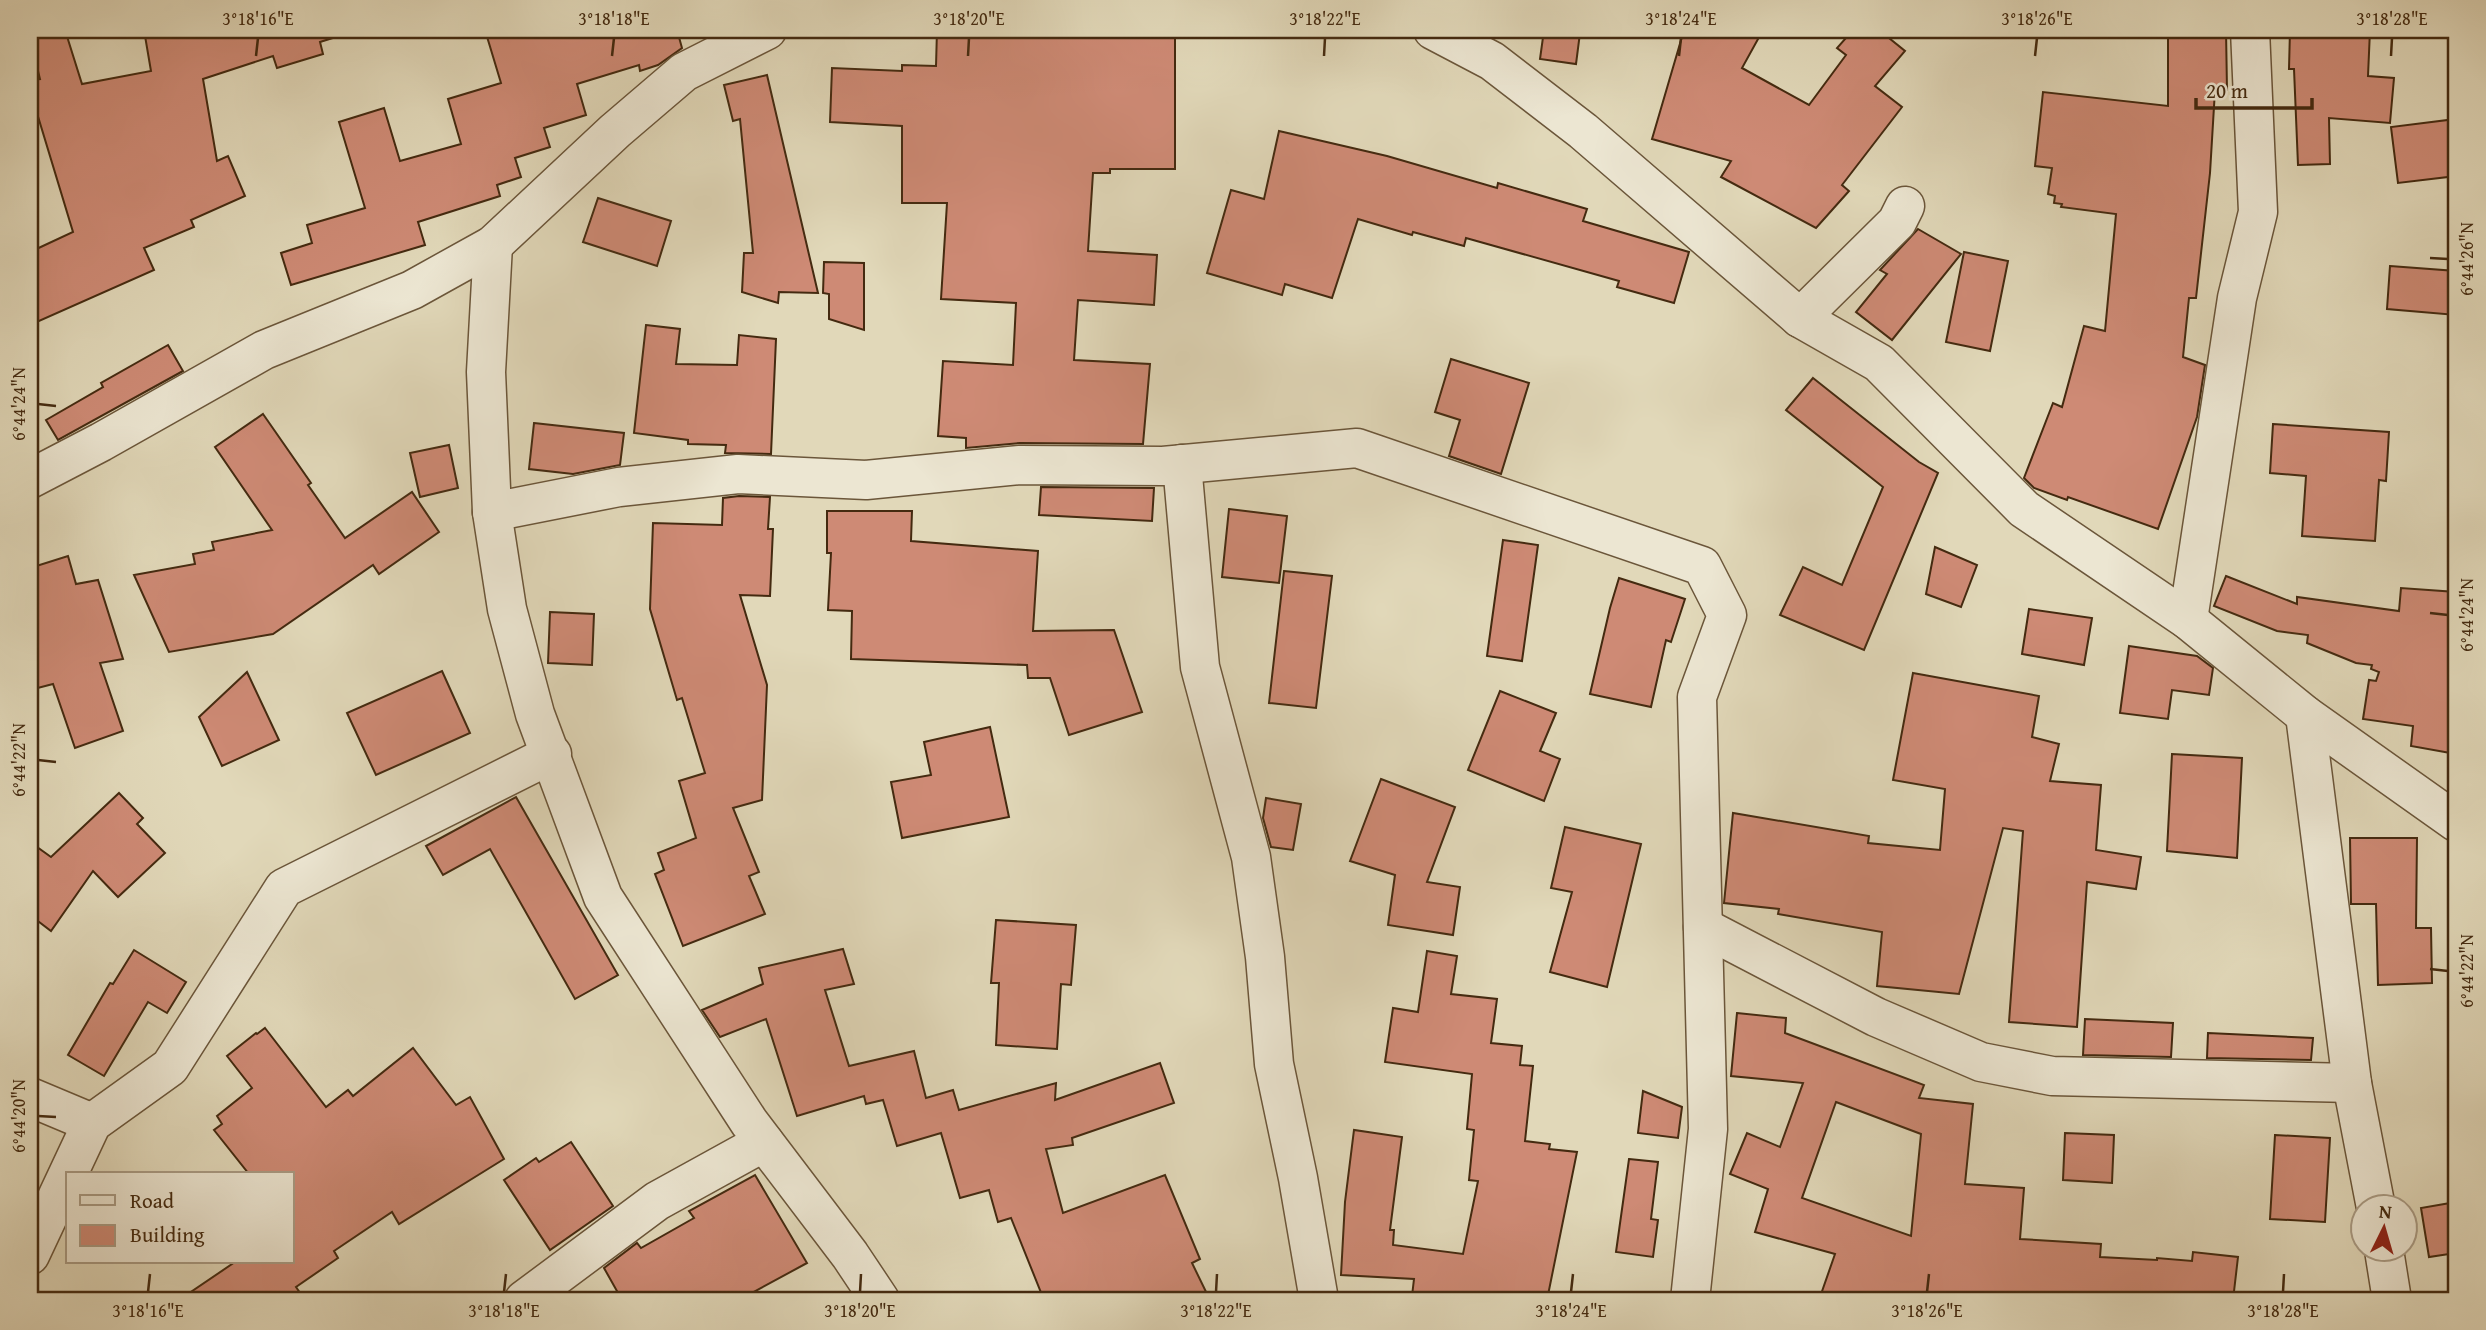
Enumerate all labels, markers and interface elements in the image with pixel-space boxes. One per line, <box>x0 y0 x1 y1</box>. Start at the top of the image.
text: 3°18'16"E <box>222 5 294 32</box>
text: 3°18'18"E <box>578 5 650 32</box>
text: 3°18'20"E <box>933 5 1005 32</box>
text: 3°18'22"E <box>1289 5 1361 32</box>
text: 3°18'24"E <box>1645 5 1717 32</box>
text: 3°18'26"E <box>2001 5 2073 32</box>
text: 3°18'28"E <box>2356 5 2428 32</box>
scale bar <box>2196 66 2311 110</box>
text: 20 m <box>2206 75 2248 106</box>
text: 6°44'26"N <box>2453 222 2480 296</box>
text: 6°44'24"N <box>5 367 32 441</box>
text: 6°44'24"N <box>2453 578 2480 652</box>
text: 6°44'22"N <box>5 723 32 797</box>
text: 6°44'22"N <box>2453 934 2480 1008</box>
text: 6°44'20"N <box>5 1079 32 1153</box>
legend <box>66 1172 294 1264</box>
text: Road <box>130 1185 175 1216</box>
north arrow <box>2350 1194 2420 1264</box>
text: N <box>2378 1197 2393 1226</box>
text: Building <box>130 1219 205 1250</box>
text: 3°18'16"E <box>112 1297 184 1324</box>
text: 3°18'18"E <box>468 1297 540 1324</box>
text: 3°18'20"E <box>824 1297 896 1324</box>
text: 3°18'22"E <box>1180 1297 1252 1324</box>
text: 3°18'24"E <box>1535 1297 1607 1324</box>
text: 3°18'26"E <box>1891 1297 1963 1324</box>
text: 3°18'28"E <box>2247 1297 2319 1324</box>

